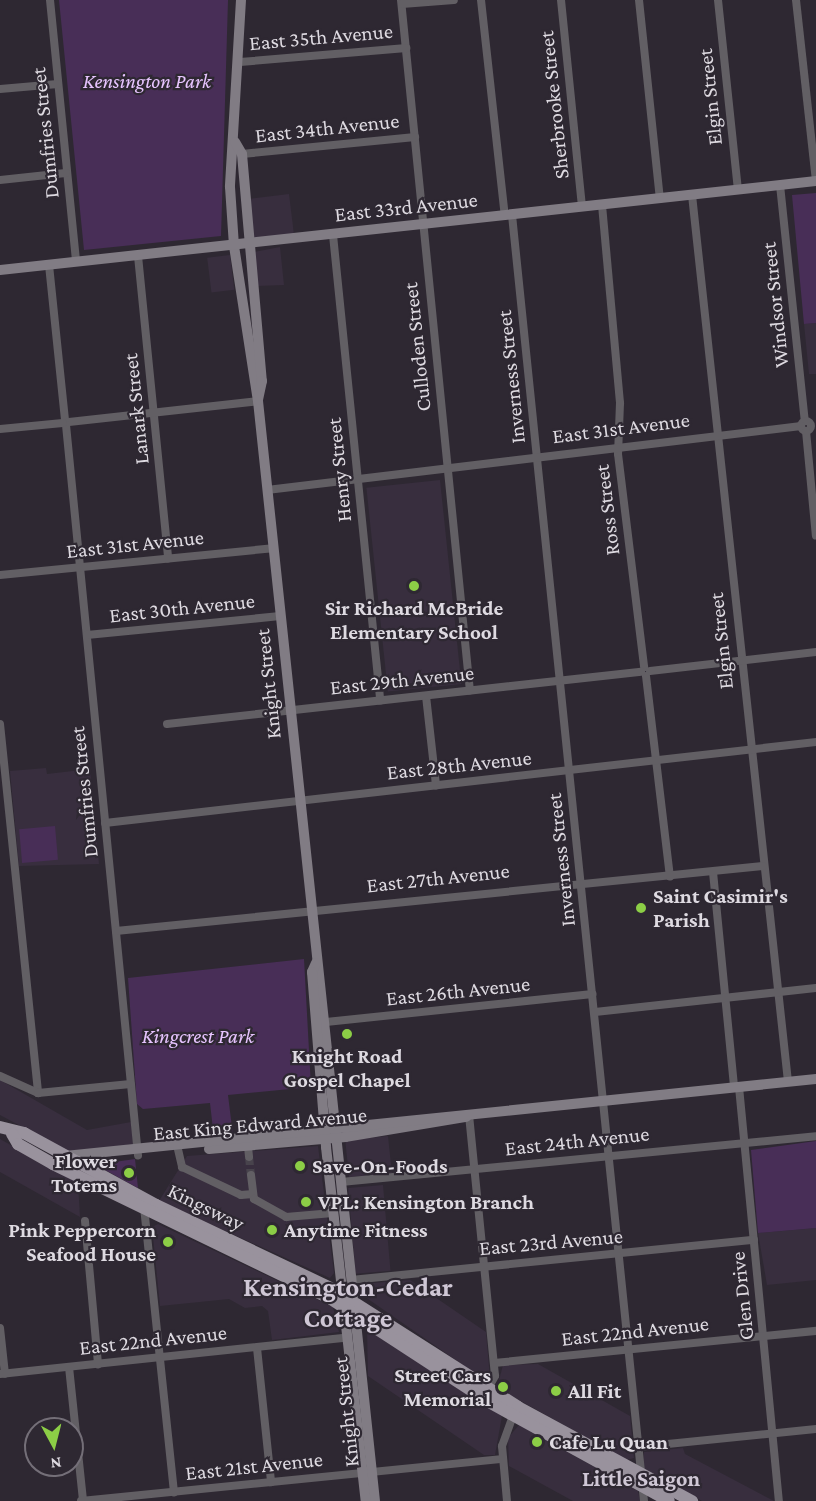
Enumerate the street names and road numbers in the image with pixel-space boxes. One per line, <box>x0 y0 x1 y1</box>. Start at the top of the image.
street label: East 35th Avenue <box>248 18 394 56</box>
street label: Sherbrooke Street <box>534 30 574 180</box>
street label: Elgin Street <box>692 47 728 147</box>
street label: Dumfries Street <box>26 66 64 200</box>
street label: East 34th Avenue <box>254 108 400 148</box>
street label: East 33rd Avenue <box>333 187 479 227</box>
street label: Windsor Street <box>756 241 794 369</box>
street label: Culloden Street <box>398 281 436 413</box>
street label: Inverness Street <box>491 309 531 445</box>
street label: Lanark Street <box>118 352 154 466</box>
street label: East 31st Avenue <box>551 407 691 449</box>
street label: Henry Street <box>321 417 357 523</box>
street label: Ross Street <box>589 463 625 557</box>
street label: East 31st Avenue <box>65 524 205 564</box>
street label: East 30th Avenue <box>108 588 256 628</box>
street label: Elgin Street <box>703 591 739 691</box>
street label: Knight Street <box>250 628 286 740</box>
street label: East 29th Avenue <box>329 660 475 700</box>
street label: Dumfries Street <box>65 725 103 859</box>
street label: East 28th Avenue <box>385 745 533 785</box>
street label: Inverness Street <box>541 792 581 928</box>
street label: East 27th Avenue <box>365 858 511 898</box>
street label: East 26th Avenue <box>385 971 531 1011</box>
street label: East King Edward Avenue <box>152 1102 368 1146</box>
street label: East 24th Avenue <box>504 1121 650 1161</box>
street label: Kingsway <box>164 1178 248 1236</box>
street label: East 23rd Avenue <box>478 1223 624 1261</box>
street label: Glen Drive <box>725 1250 759 1342</box>
street label: East 22nd Avenue <box>560 1311 710 1351</box>
street label: East 22nd Avenue <box>78 1320 228 1360</box>
street label: Knight Street <box>328 1356 364 1468</box>
street label: East 21st Avenue <box>184 1446 324 1486</box>

